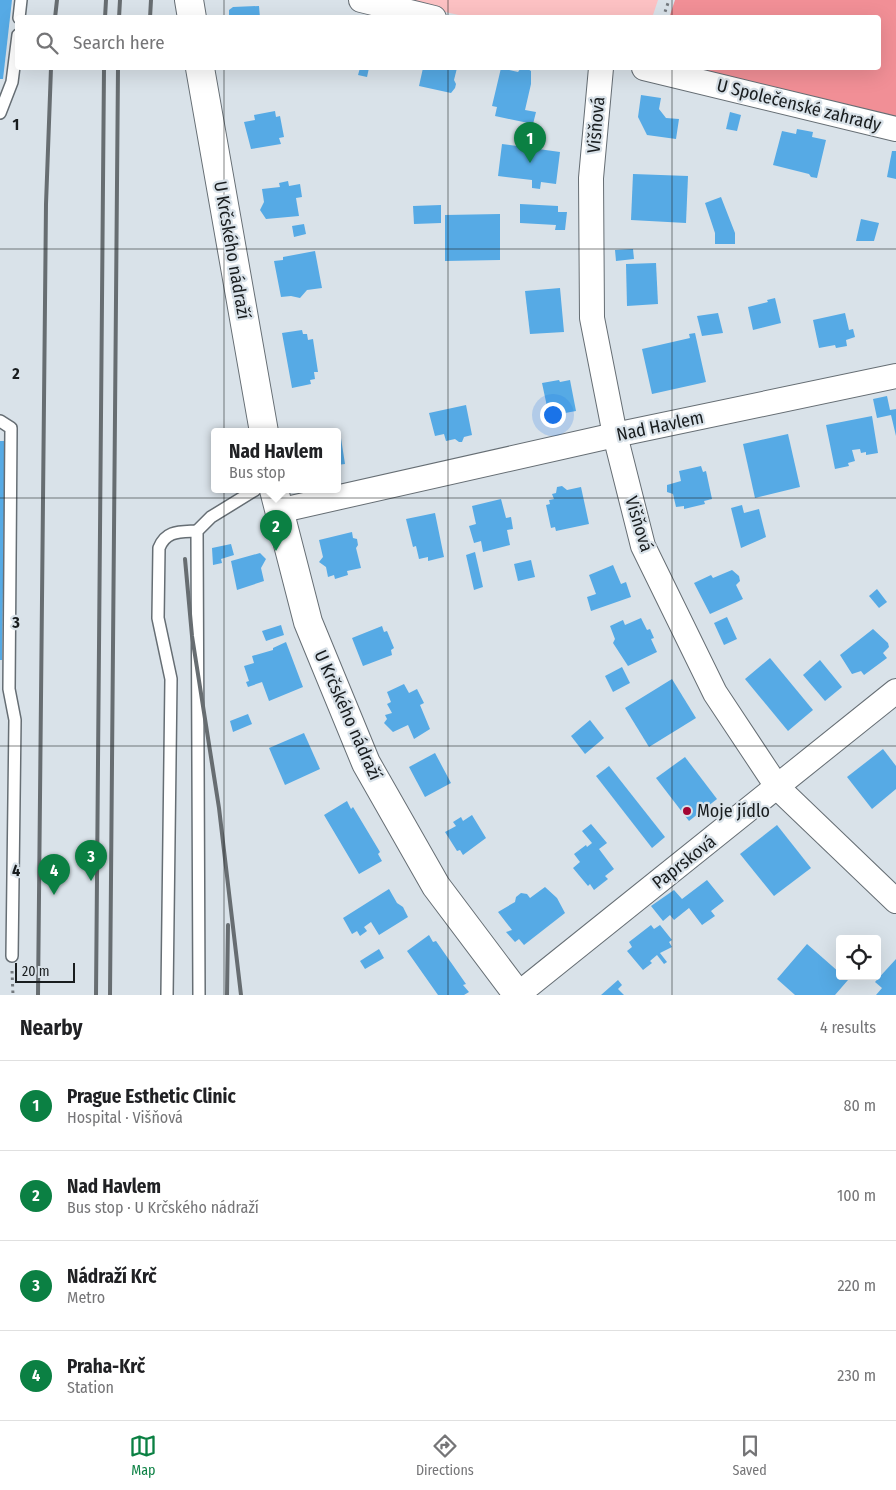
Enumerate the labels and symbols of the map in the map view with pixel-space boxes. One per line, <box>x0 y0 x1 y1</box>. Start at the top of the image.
street label: U Společenské zahrady <box>715 74 883 136</box>
street label: Višňová <box>583 96 609 154</box>
text: 1 <box>13 115 19 134</box>
pin: 1 <box>514 122 546 163</box>
street label: U Krčského nádraží <box>209 179 255 321</box>
text: 2 <box>11 364 20 383</box>
your location <box>540 402 566 428</box>
street label: Nad Havlem <box>614 406 706 446</box>
street label: Višňová <box>620 494 658 555</box>
pin: 2 <box>260 510 292 551</box>
text: 3 <box>11 613 20 632</box>
street label: U Krčského nádraží <box>309 647 387 784</box>
place label: Moje jídlo <box>697 800 770 822</box>
marker: Moje jídlo <box>681 805 693 817</box>
street label: Paprsková <box>648 830 720 894</box>
pin: 3 <box>75 840 107 881</box>
pin: 4 <box>38 854 70 895</box>
text: 4 <box>12 861 20 880</box>
scale bar <box>15 960 75 983</box>

